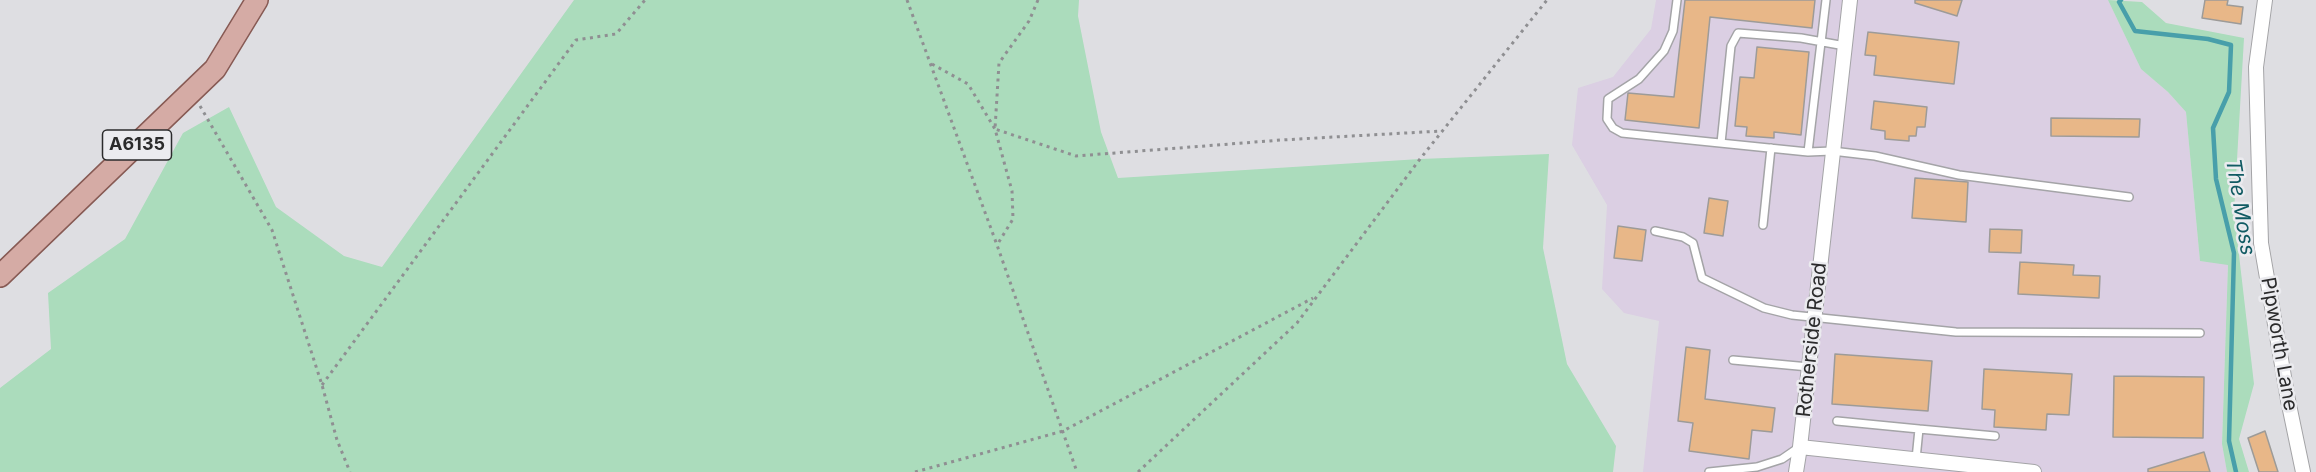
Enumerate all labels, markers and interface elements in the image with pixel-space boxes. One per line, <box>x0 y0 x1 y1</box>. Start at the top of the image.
road number: A6135 <box>102 130 172 160</box>
water label: The Moss <box>2220 157 2260 257</box>
street label: Rotherside Road <box>1792 262 1832 418</box>
street label: Pipworth Lane <box>2255 275 2303 413</box>

